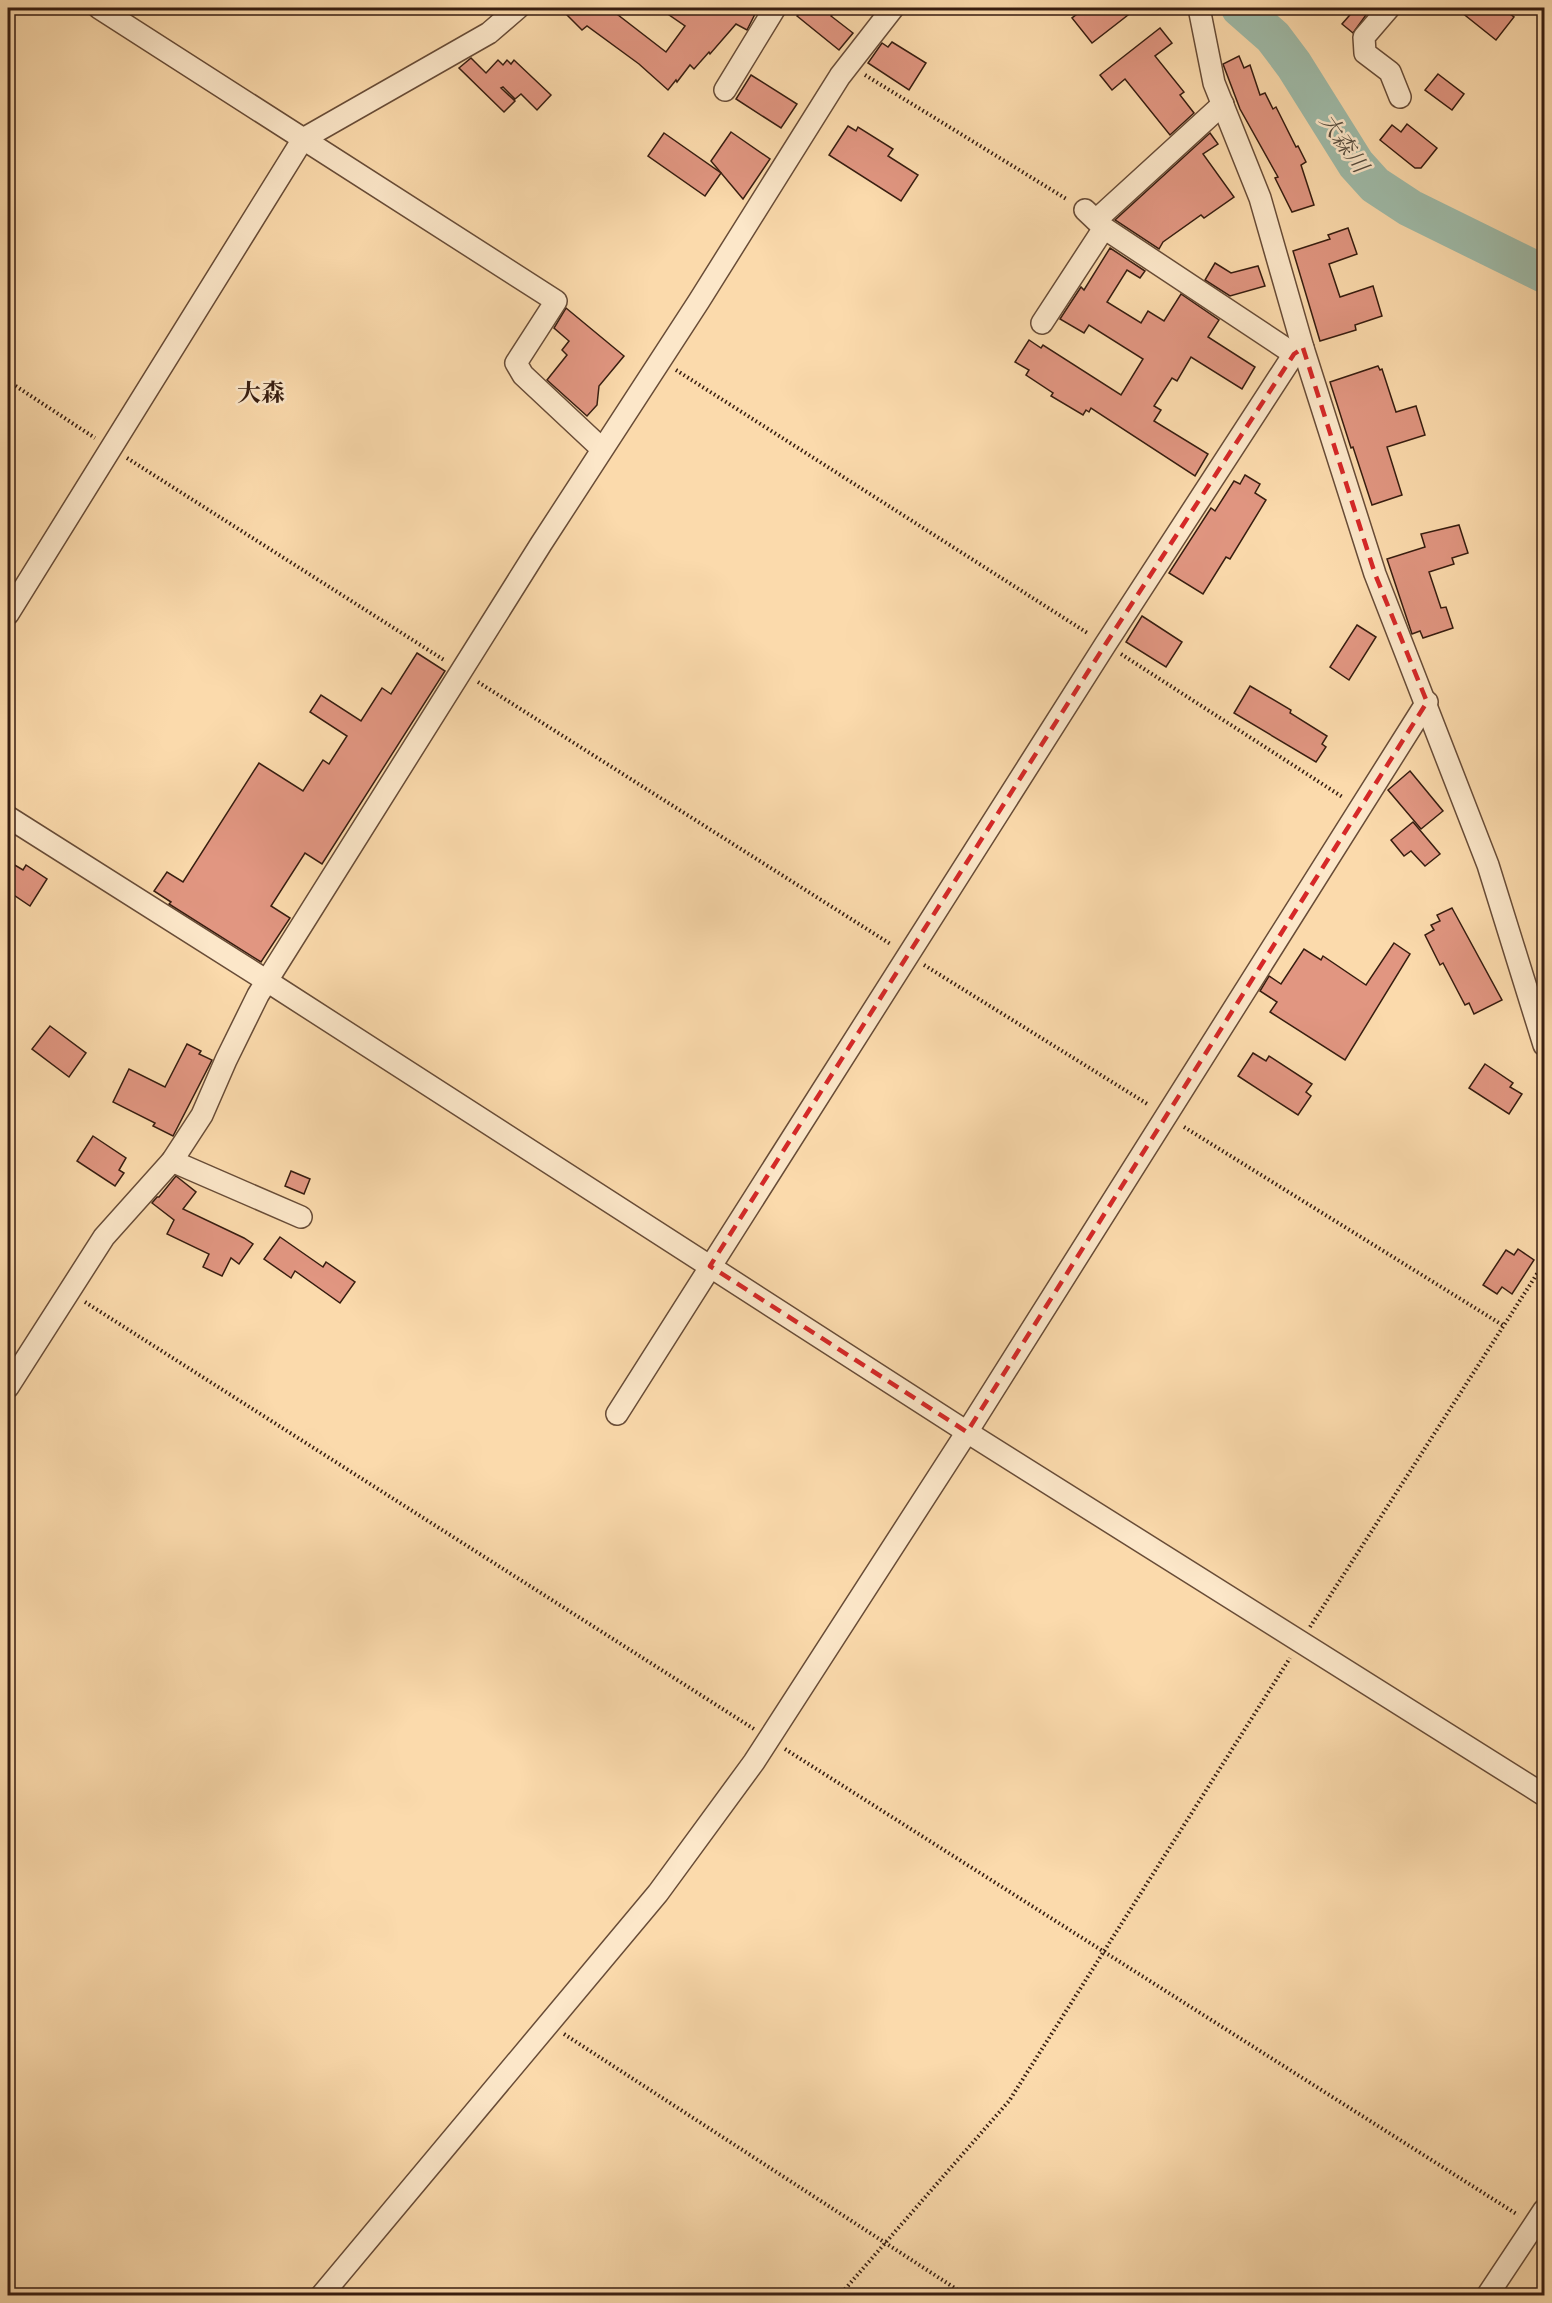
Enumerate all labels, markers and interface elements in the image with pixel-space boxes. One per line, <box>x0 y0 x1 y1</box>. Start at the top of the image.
water label: 大森川 <box>1314 108 1375 179</box>
district label: 大森 <box>237 378 285 408</box>

